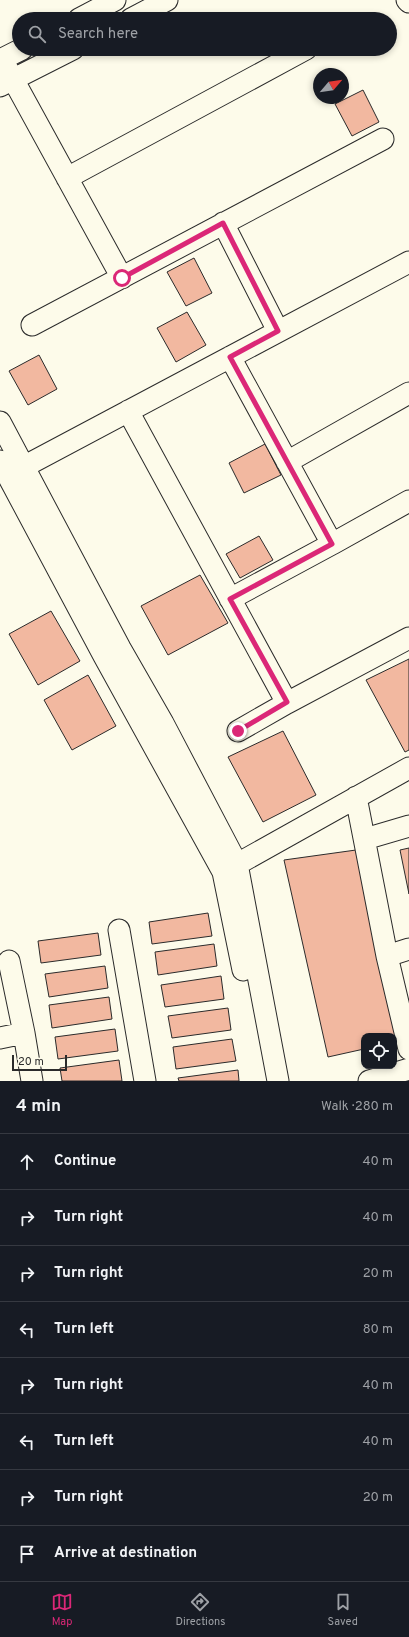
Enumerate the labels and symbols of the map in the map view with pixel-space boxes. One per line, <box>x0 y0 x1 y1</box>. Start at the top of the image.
north arrow <box>313 68 349 104</box>
route start <box>113 269 131 287</box>
route end <box>229 722 247 740</box>
scale bar <box>12 1053 67 1072</box>

